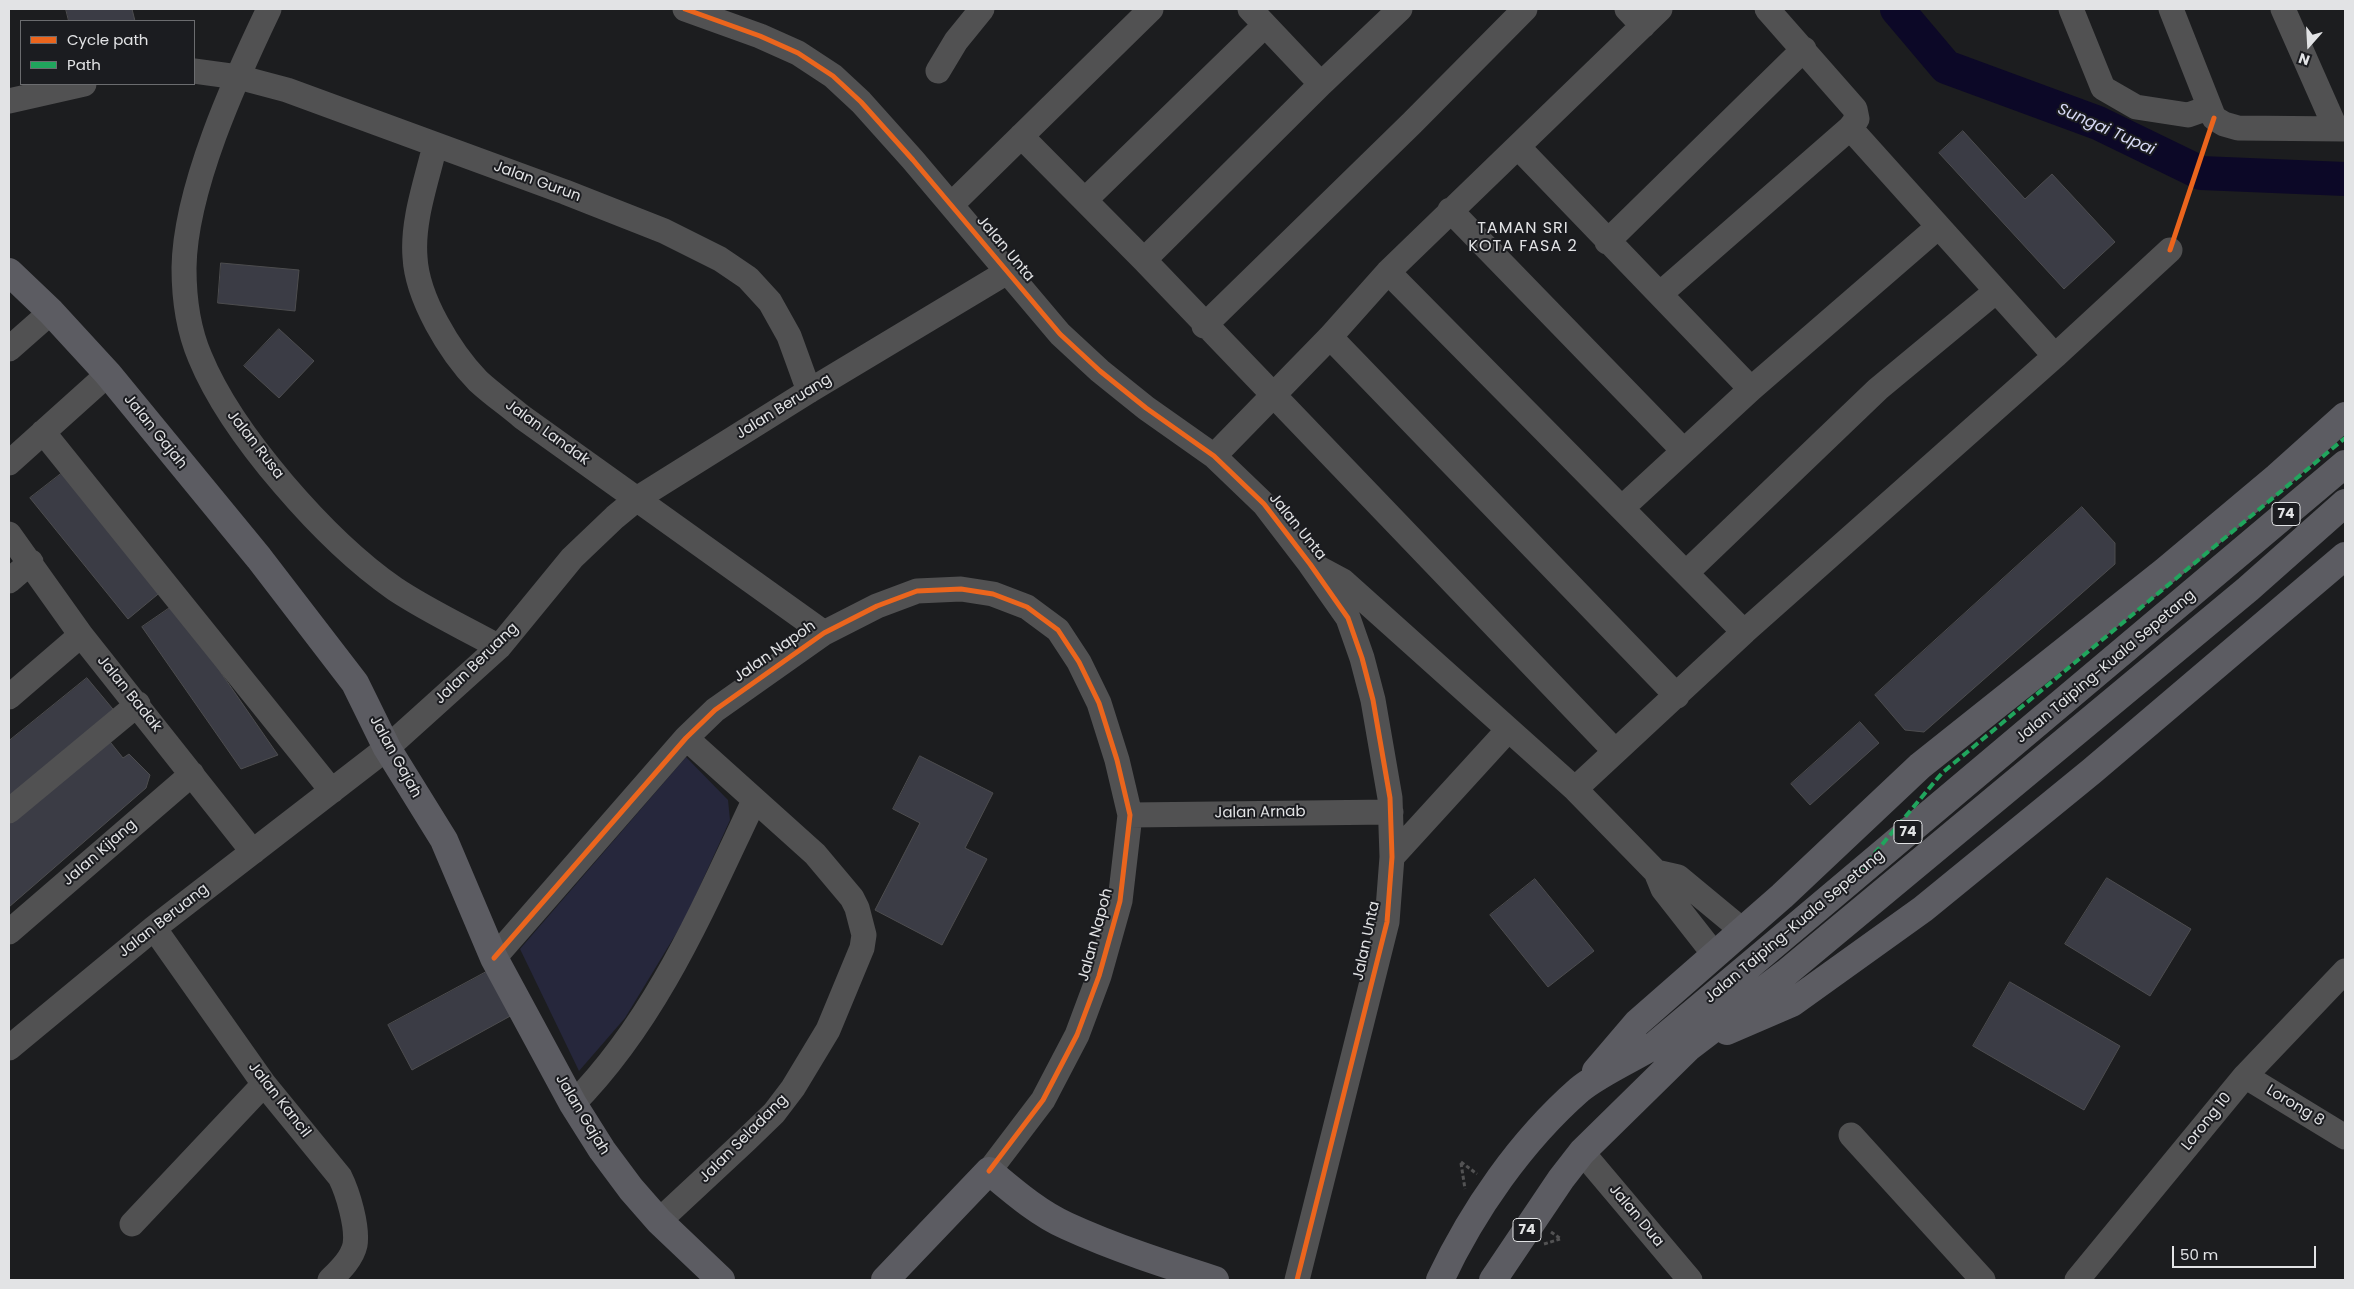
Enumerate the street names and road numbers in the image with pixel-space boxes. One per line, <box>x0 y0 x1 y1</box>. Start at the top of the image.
street label: Jalan Gurun <box>491 158 583 206</box>
street label: Jalan Unta <box>972 212 1038 286</box>
street label: Jalan Beruang <box>733 370 835 444</box>
street label: Jalan Gajah <box>119 391 191 473</box>
street label: Jalan Landak <box>501 396 593 470</box>
street label: Jalan Rusa <box>223 407 287 483</box>
street label: Jalan Unta <box>1265 490 1329 564</box>
road number: 74 <box>2272 502 2300 526</box>
street label: Jalan Taiping-Kuala Sepetang <box>2013 587 2199 747</box>
street label: Jalan Napoh <box>731 617 819 687</box>
street label: Jalan Beruang <box>432 620 522 708</box>
street label: Jalan Badak <box>93 652 165 736</box>
street label: Jalan Gajah <box>365 713 425 801</box>
street label: Jalan Arnab <box>1214 803 1306 823</box>
street label: Jalan Kijang <box>59 816 141 890</box>
road number: 74 <box>1894 820 1922 844</box>
street label: Jalan Taiping-Kuala Sepetang <box>1702 847 1888 1007</box>
street label: Jalan Beruang <box>115 880 213 962</box>
street label: Jalan Napoh <box>1075 887 1117 983</box>
street label: Jalan Unta <box>1350 900 1384 982</box>
street label: Jalan Kancil <box>244 1059 314 1141</box>
street label: Jalan Gajah <box>551 1071 613 1159</box>
street label: Lorong 8 <box>2263 1082 2327 1130</box>
street label: Lorong 10 <box>2178 1089 2236 1155</box>
street label: Jalan Seladang <box>696 1091 792 1187</box>
street label: Jalan Dua <box>1605 1181 1667 1251</box>
road number: 74 <box>1513 1218 1541 1242</box>

